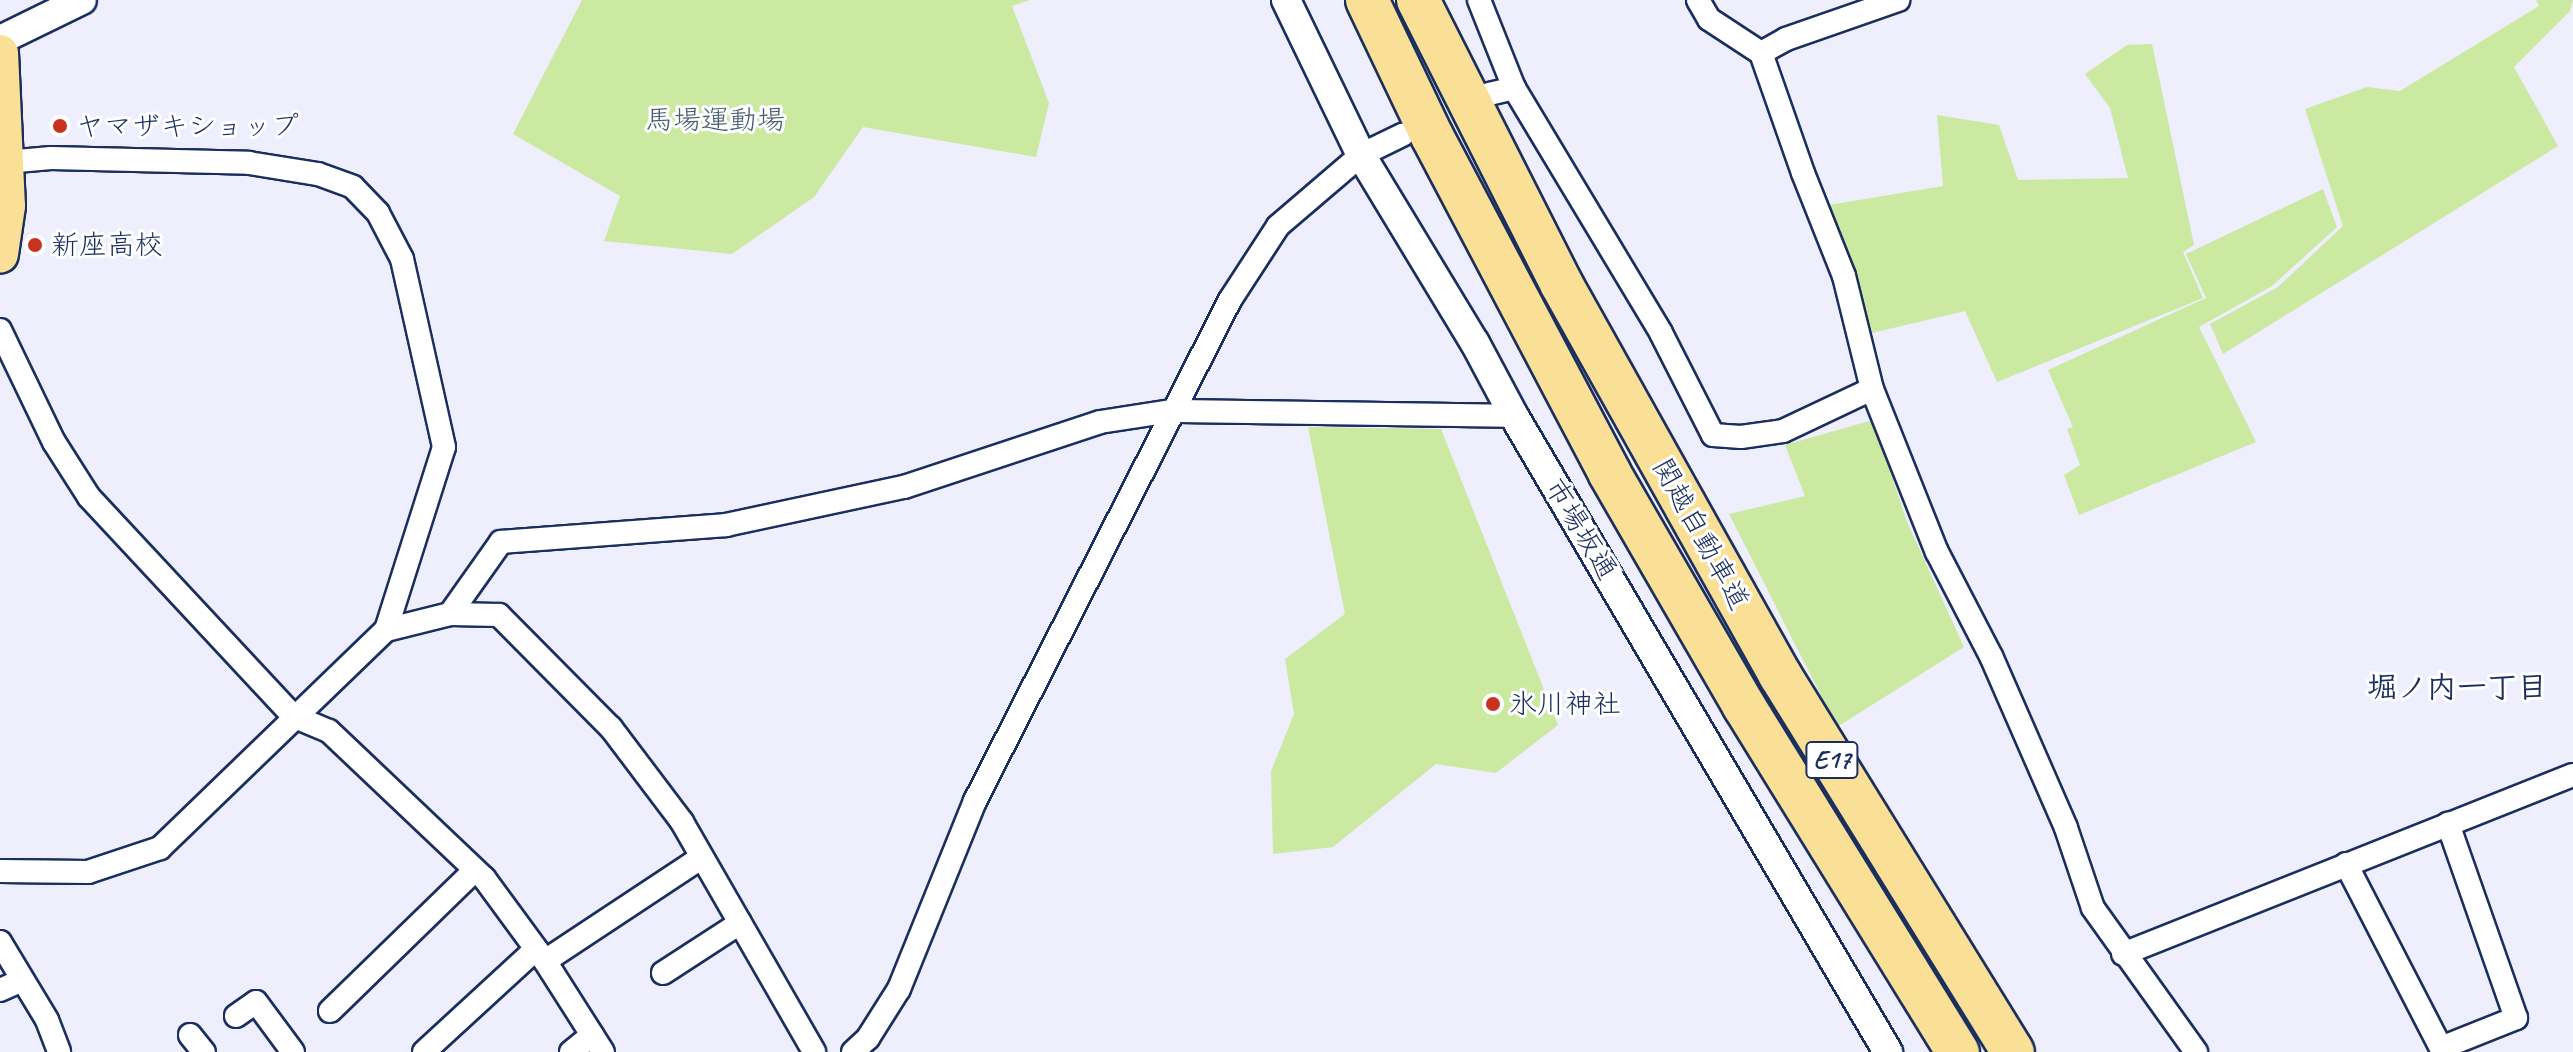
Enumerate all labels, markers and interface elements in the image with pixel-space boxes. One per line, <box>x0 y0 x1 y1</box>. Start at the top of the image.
park label: 馬場運動場 <box>645 103 785 137</box>
place label: ヤマザキショップ <box>76 109 300 143</box>
marker: ヤマザキショップ <box>51 117 69 135</box>
place label: 新座高校 <box>51 228 163 262</box>
marker: 新座高校 <box>26 236 44 254</box>
street label: 関越自動車道 <box>1646 452 1756 616</box>
street label: 市場坂通 <box>1538 472 1624 586</box>
district label: 堀ノ内一丁目 <box>2367 669 2547 705</box>
place label: 氷川神社 <box>1509 687 1621 721</box>
marker: 氷川神社 <box>1484 695 1502 713</box>
road number: E17 <box>1804 738 1860 782</box>

